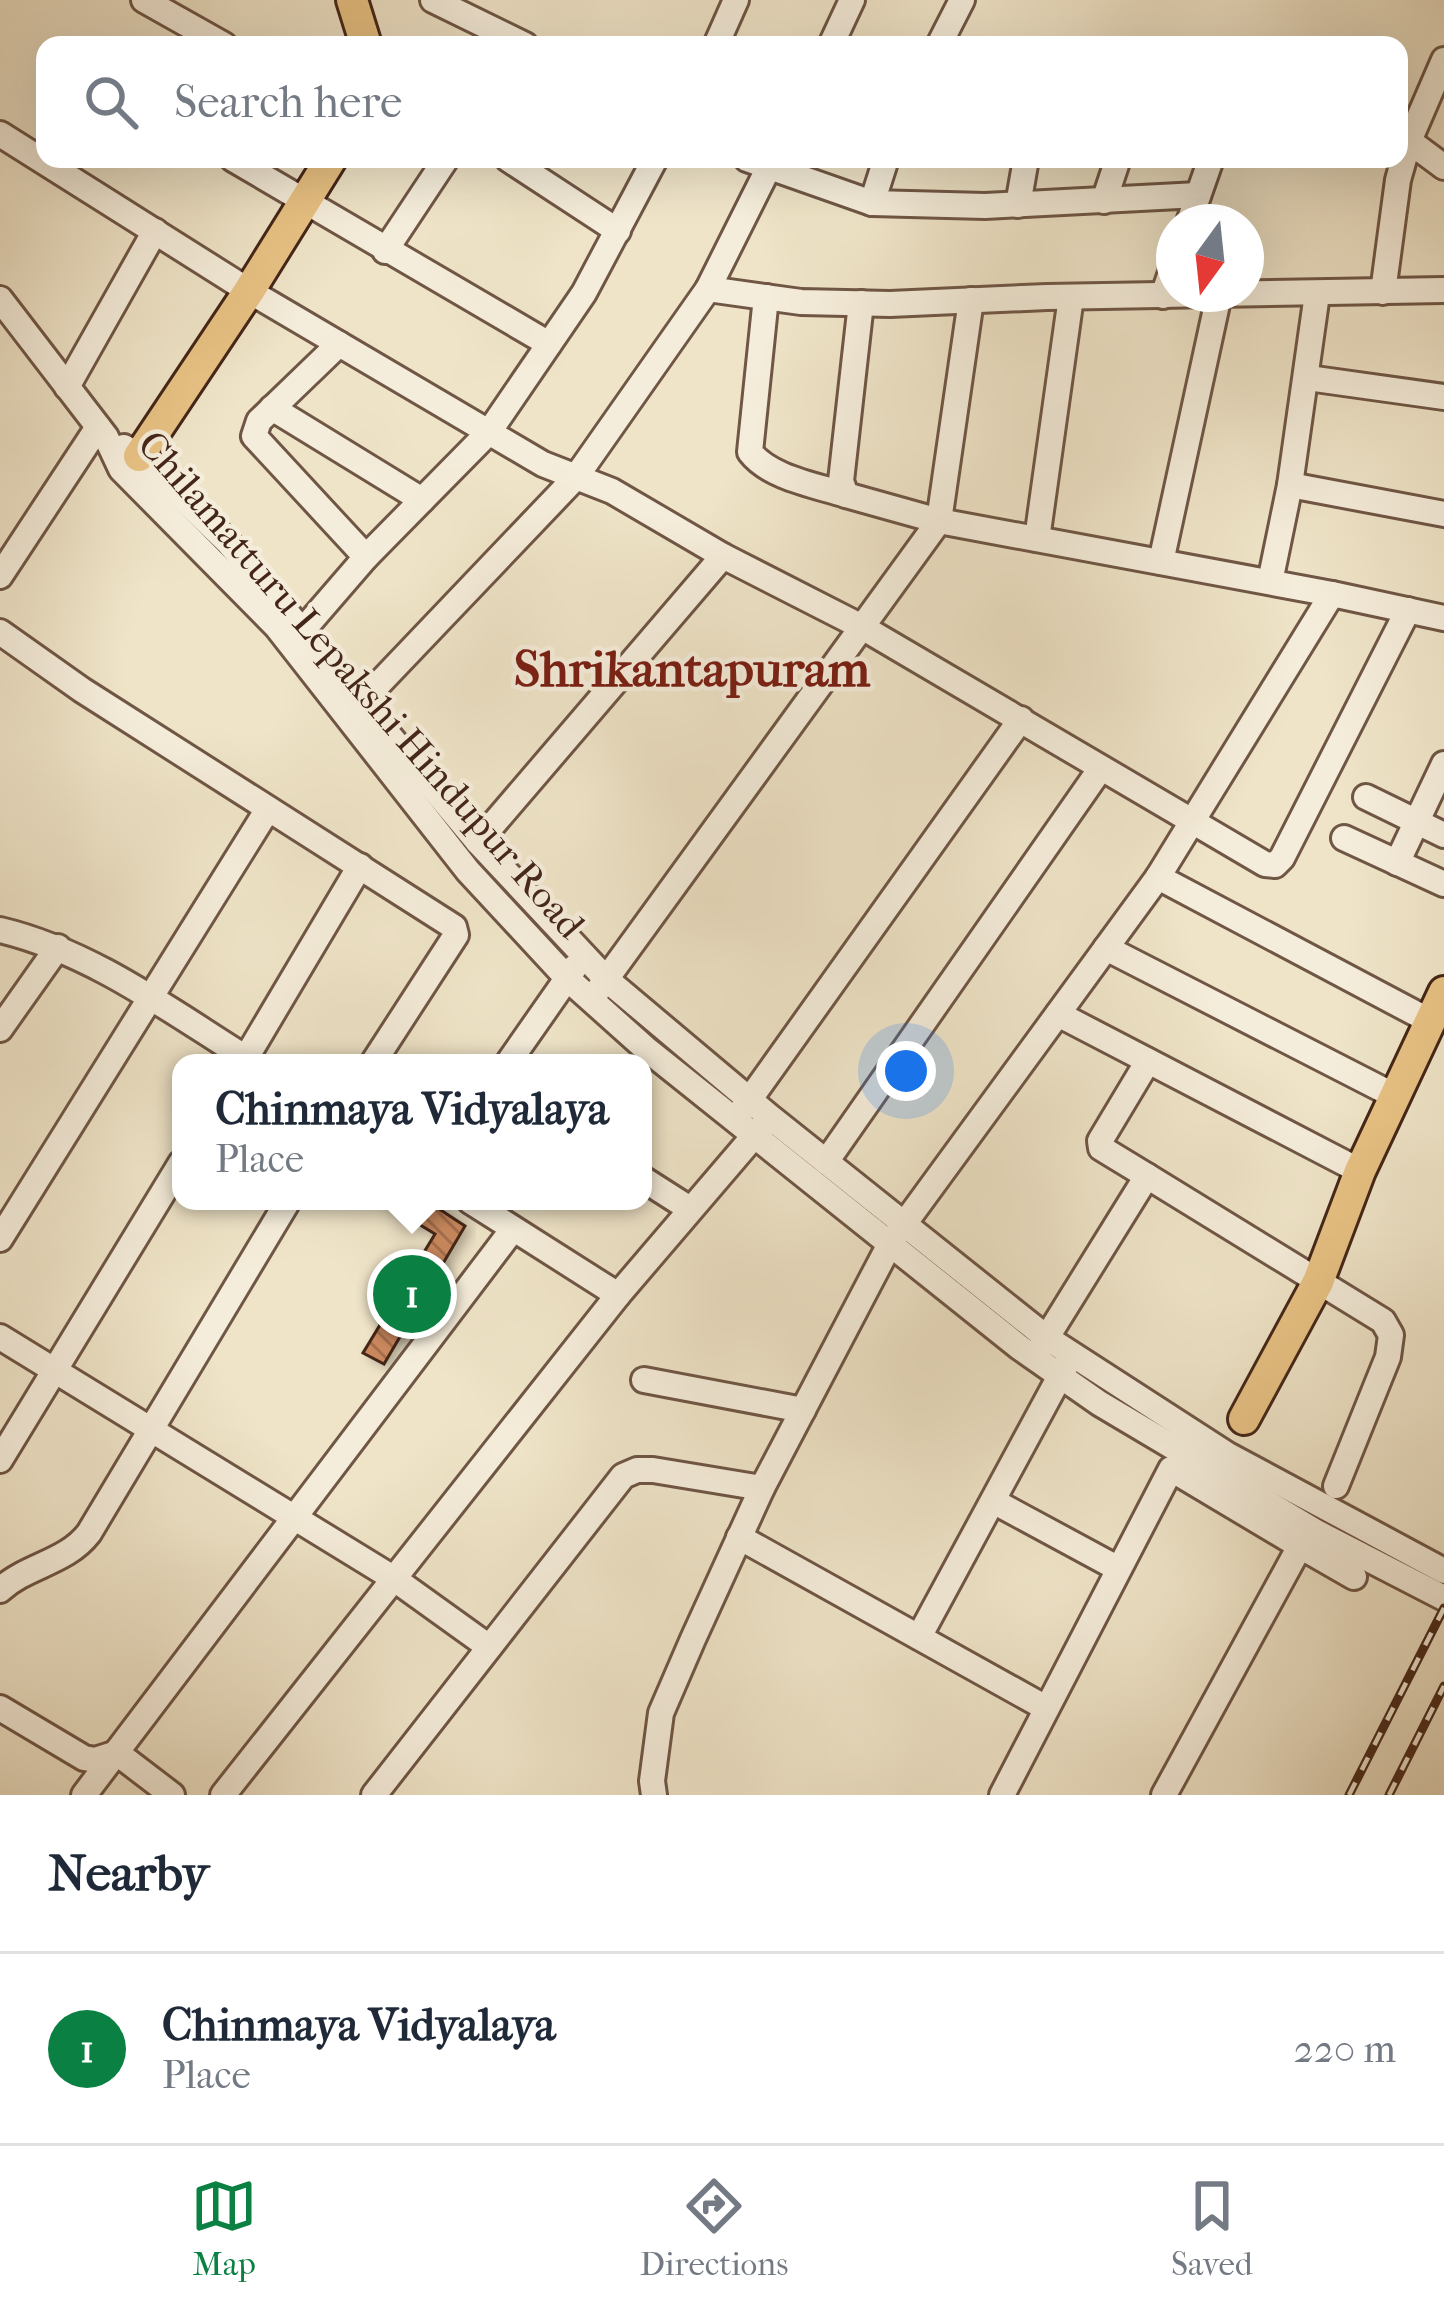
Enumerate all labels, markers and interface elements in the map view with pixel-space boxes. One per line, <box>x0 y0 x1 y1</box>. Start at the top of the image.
search box <box>36 36 1408 168</box>
icon: search <box>78 69 144 135</box>
text: Search here <box>174 76 402 129</box>
north arrow <box>1156 204 1264 312</box>
street label: Chilamatturu Lepakshi Hindupur Road <box>128 422 595 948</box>
district label: Shrikantapuram <box>514 639 871 699</box>
your location <box>876 1041 936 1101</box>
popup <box>172 1054 652 1210</box>
text: Chinmaya Vidyalaya <box>215 1083 609 1136</box>
text: Place <box>215 1136 304 1182</box>
pin: 1 <box>373 1249 451 1339</box>
text: Nearby <box>48 1843 209 1903</box>
text: Chinmaya Vidyalaya <box>162 1999 555 2052</box>
text: 1 <box>80 2026 94 2072</box>
text: 220 m <box>1294 2026 1396 2072</box>
text: Place <box>162 2052 251 2098</box>
tab: Map <box>191 2173 257 2284</box>
tab: Directions <box>640 2173 788 2284</box>
tab: Saved <box>1171 2173 1253 2284</box>

